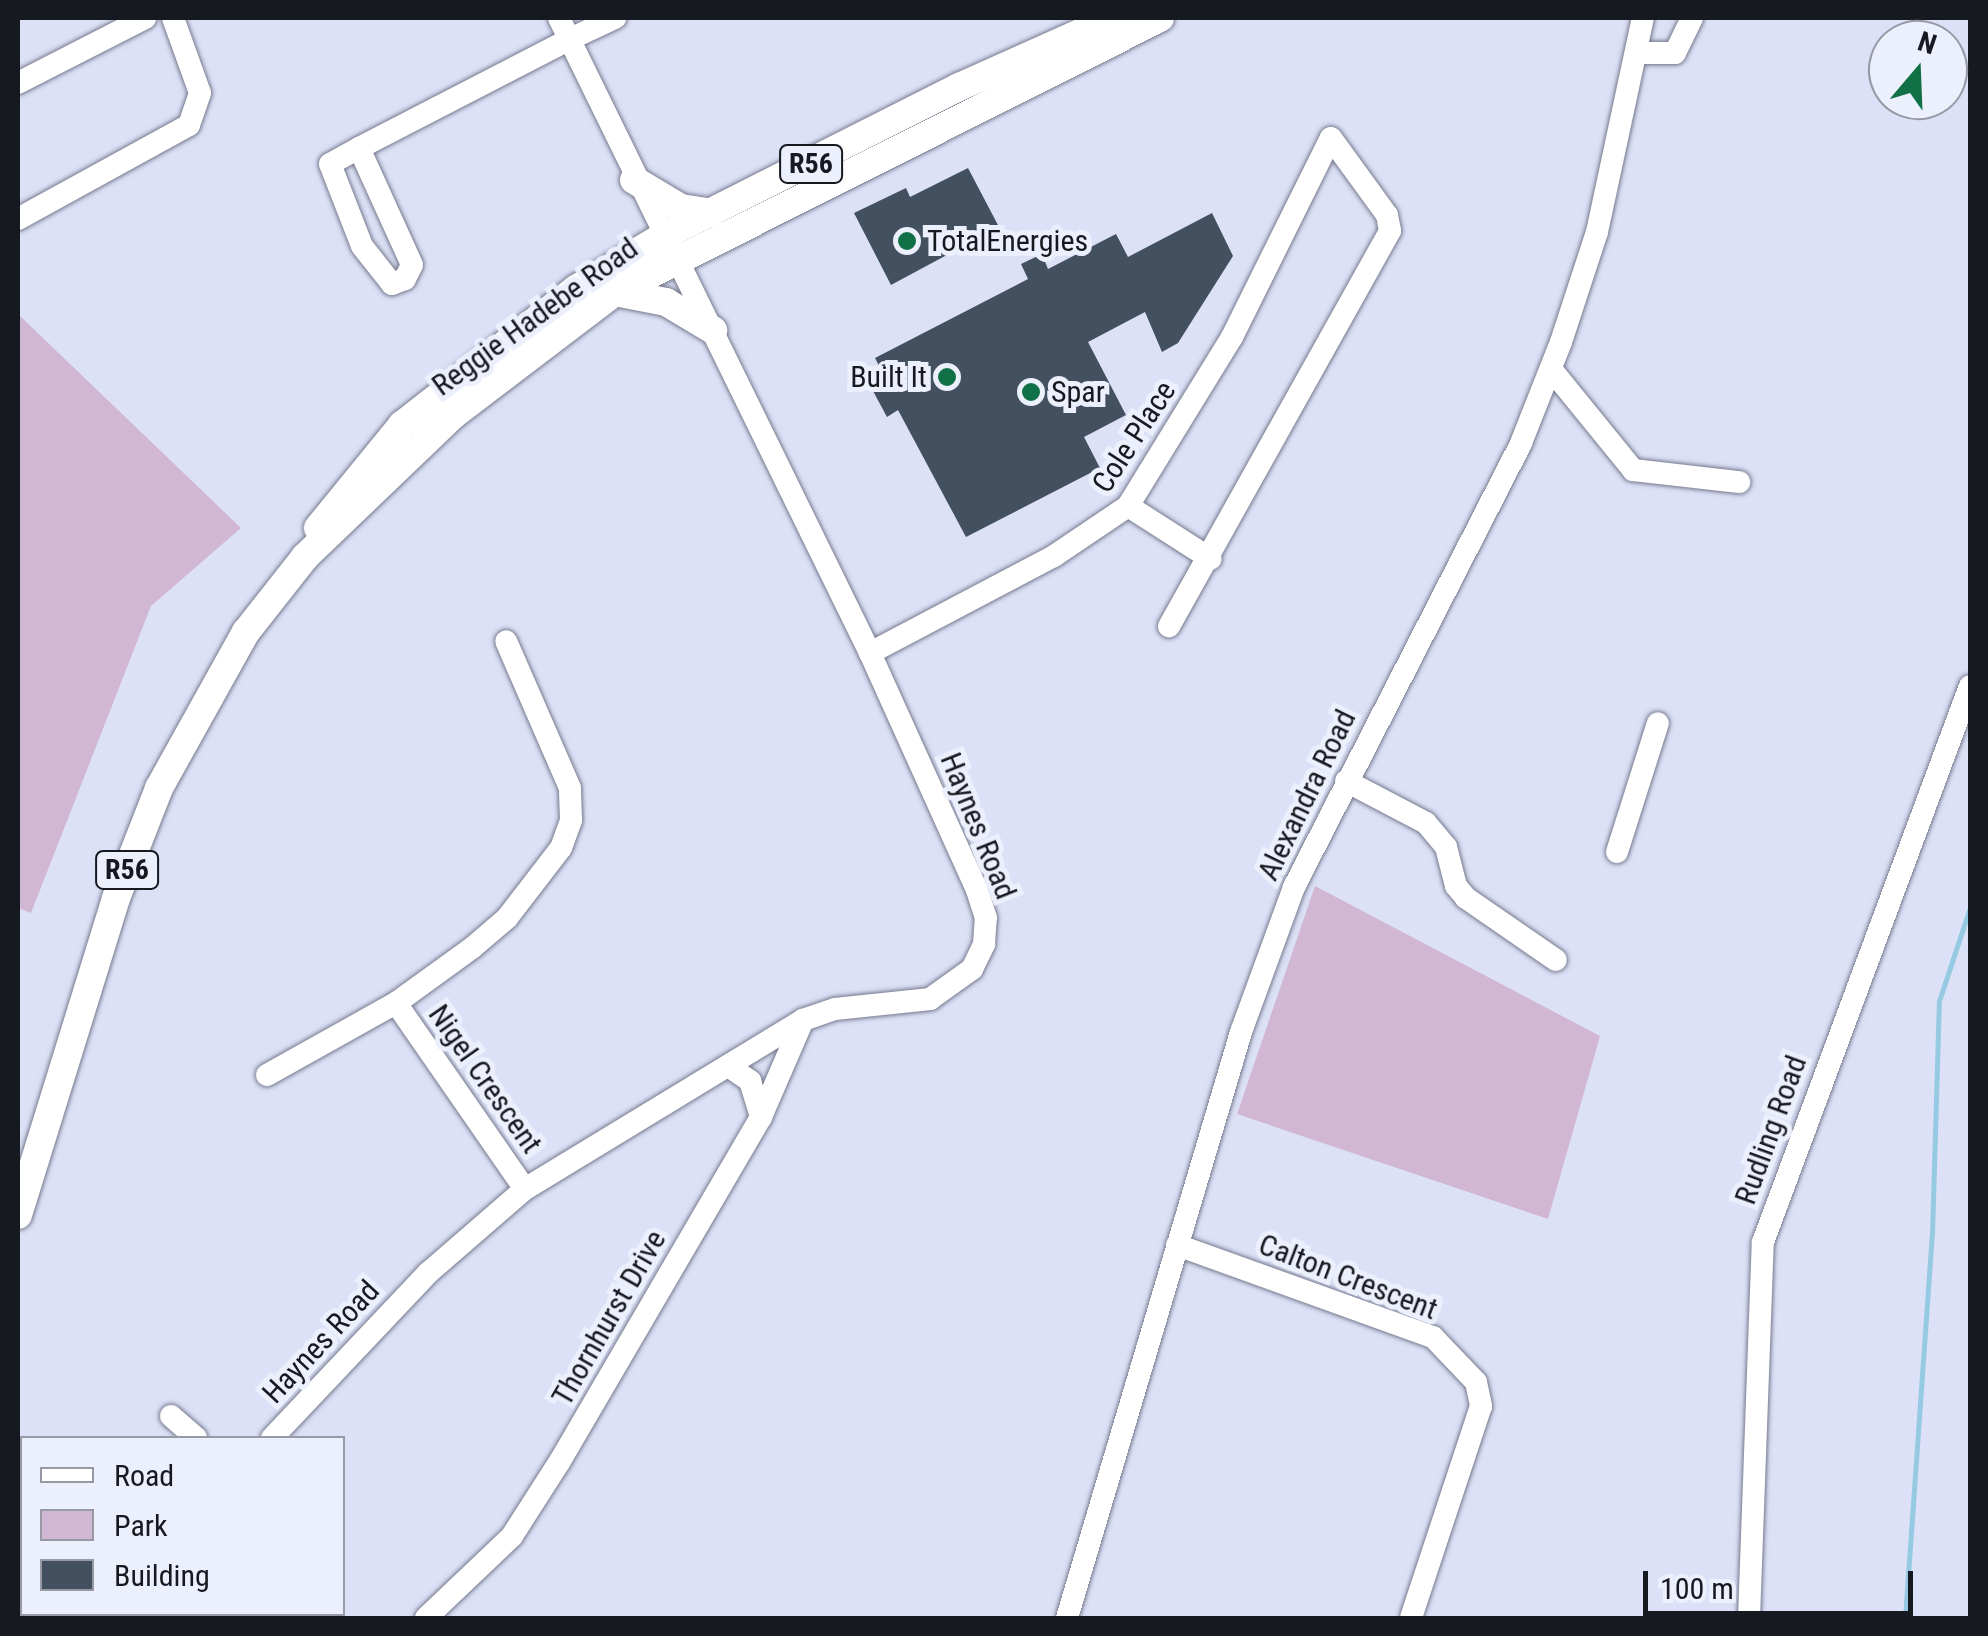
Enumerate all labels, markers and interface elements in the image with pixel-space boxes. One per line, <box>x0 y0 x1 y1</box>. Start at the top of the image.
north arrow <box>1868 20 1968 120</box>
text: N <box>1914 25 1941 61</box>
road number: R56 <box>778 141 844 187</box>
place label: TotalEnergies <box>927 223 1088 259</box>
street label: Reggie Hadebe Road <box>425 230 645 404</box>
marker: TotalEnergies <box>896 230 918 252</box>
place label: Built It <box>850 359 927 395</box>
marker: Built It <box>936 366 958 388</box>
place label: Spar <box>1051 374 1105 410</box>
street label: Cole Place <box>1085 374 1183 500</box>
marker: Spar <box>1020 381 1042 403</box>
street label: Alexandra Road <box>1250 704 1364 886</box>
street label: Haynes Road <box>932 748 1024 904</box>
road number: R56 <box>94 847 160 893</box>
street label: Nigel Crescent <box>421 998 549 1160</box>
street label: Rudling Road <box>1727 1051 1815 1209</box>
street label: Thornhurst Drive <box>544 1224 674 1412</box>
street label: Calton Crescent <box>1254 1226 1442 1328</box>
street label: Haynes Road <box>255 1273 387 1411</box>
legend <box>20 1436 345 1616</box>
text: Road <box>114 1458 174 1493</box>
text: Park <box>114 1508 168 1543</box>
scale bar <box>1648 1551 1918 1613</box>
text: Building <box>114 1558 210 1593</box>
text: 100 m <box>1660 1571 1734 1606</box>

